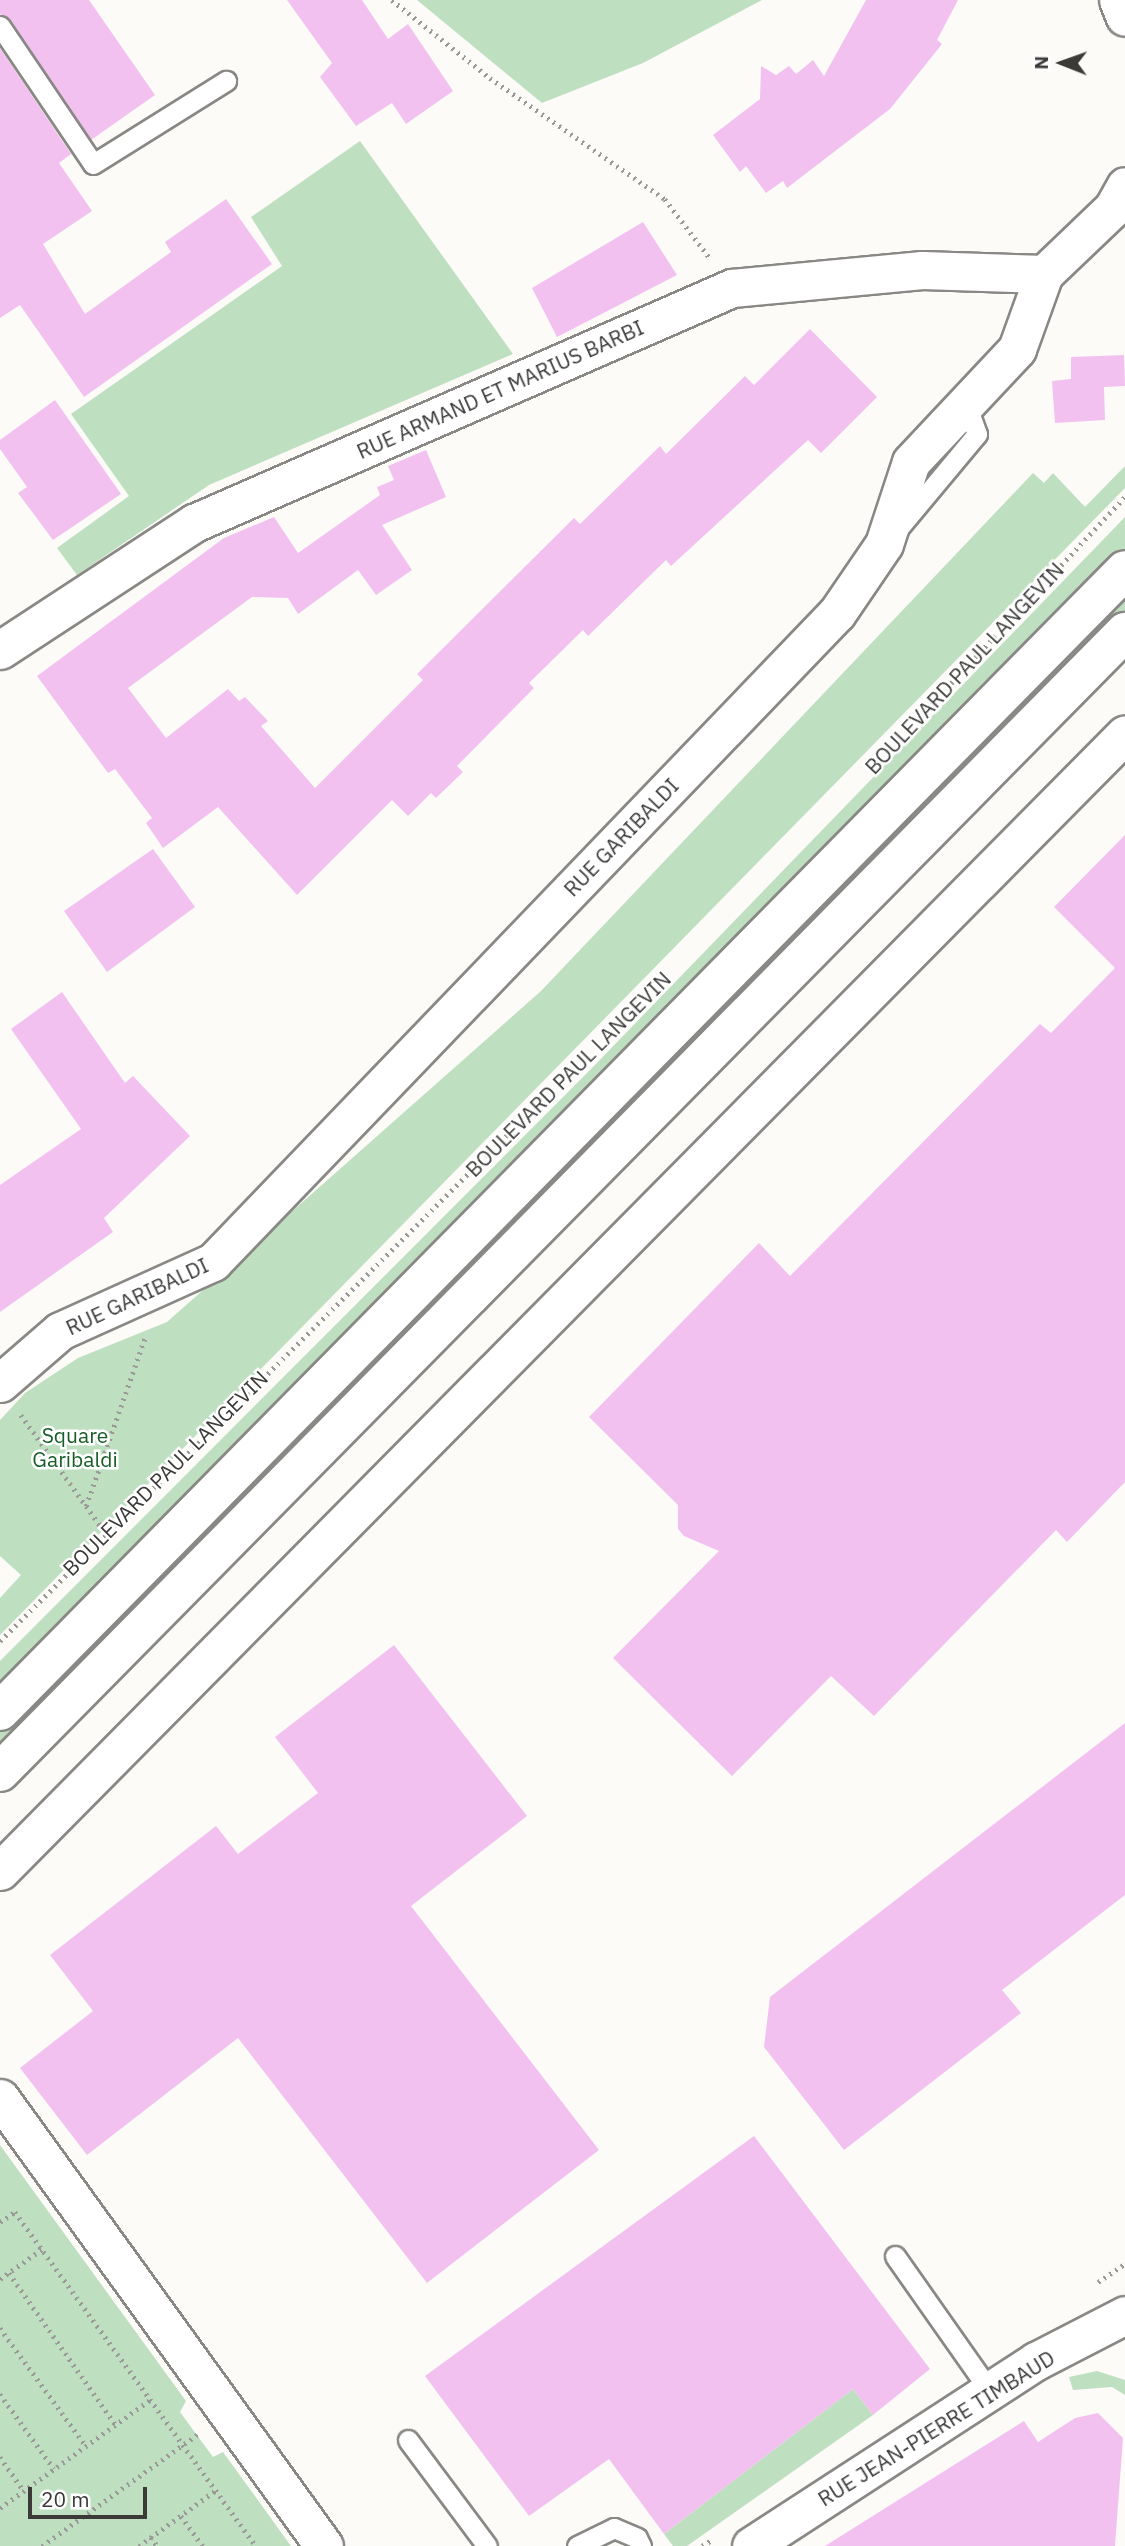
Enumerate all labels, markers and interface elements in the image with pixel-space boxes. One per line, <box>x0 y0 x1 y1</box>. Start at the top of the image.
north arrow <box>1027 28 1097 98</box>
text: N <box>1029 56 1053 70</box>
street label: RUE ARMAND ET MARIUS BARBI <box>353 314 647 464</box>
street label: BOULEVARD PAUL LANGEVIN <box>859 557 1069 779</box>
street label: RUE GARIBALDI <box>558 773 684 901</box>
street label: BOULEVARD PAUL LANGEVIN <box>460 966 676 1182</box>
street label: RUE GARIBALDI <box>62 1252 212 1340</box>
street label: BOULEVARD PAUL LANGEVIN <box>57 1365 273 1581</box>
park label: Square Garibaldi <box>32 1422 118 1472</box>
street label: RUE JEAN-PIERRE TIMBAUD <box>813 2345 1059 2511</box>
scale bar <box>32 2472 150 2516</box>
text: 20 m <box>41 2485 90 2513</box>

